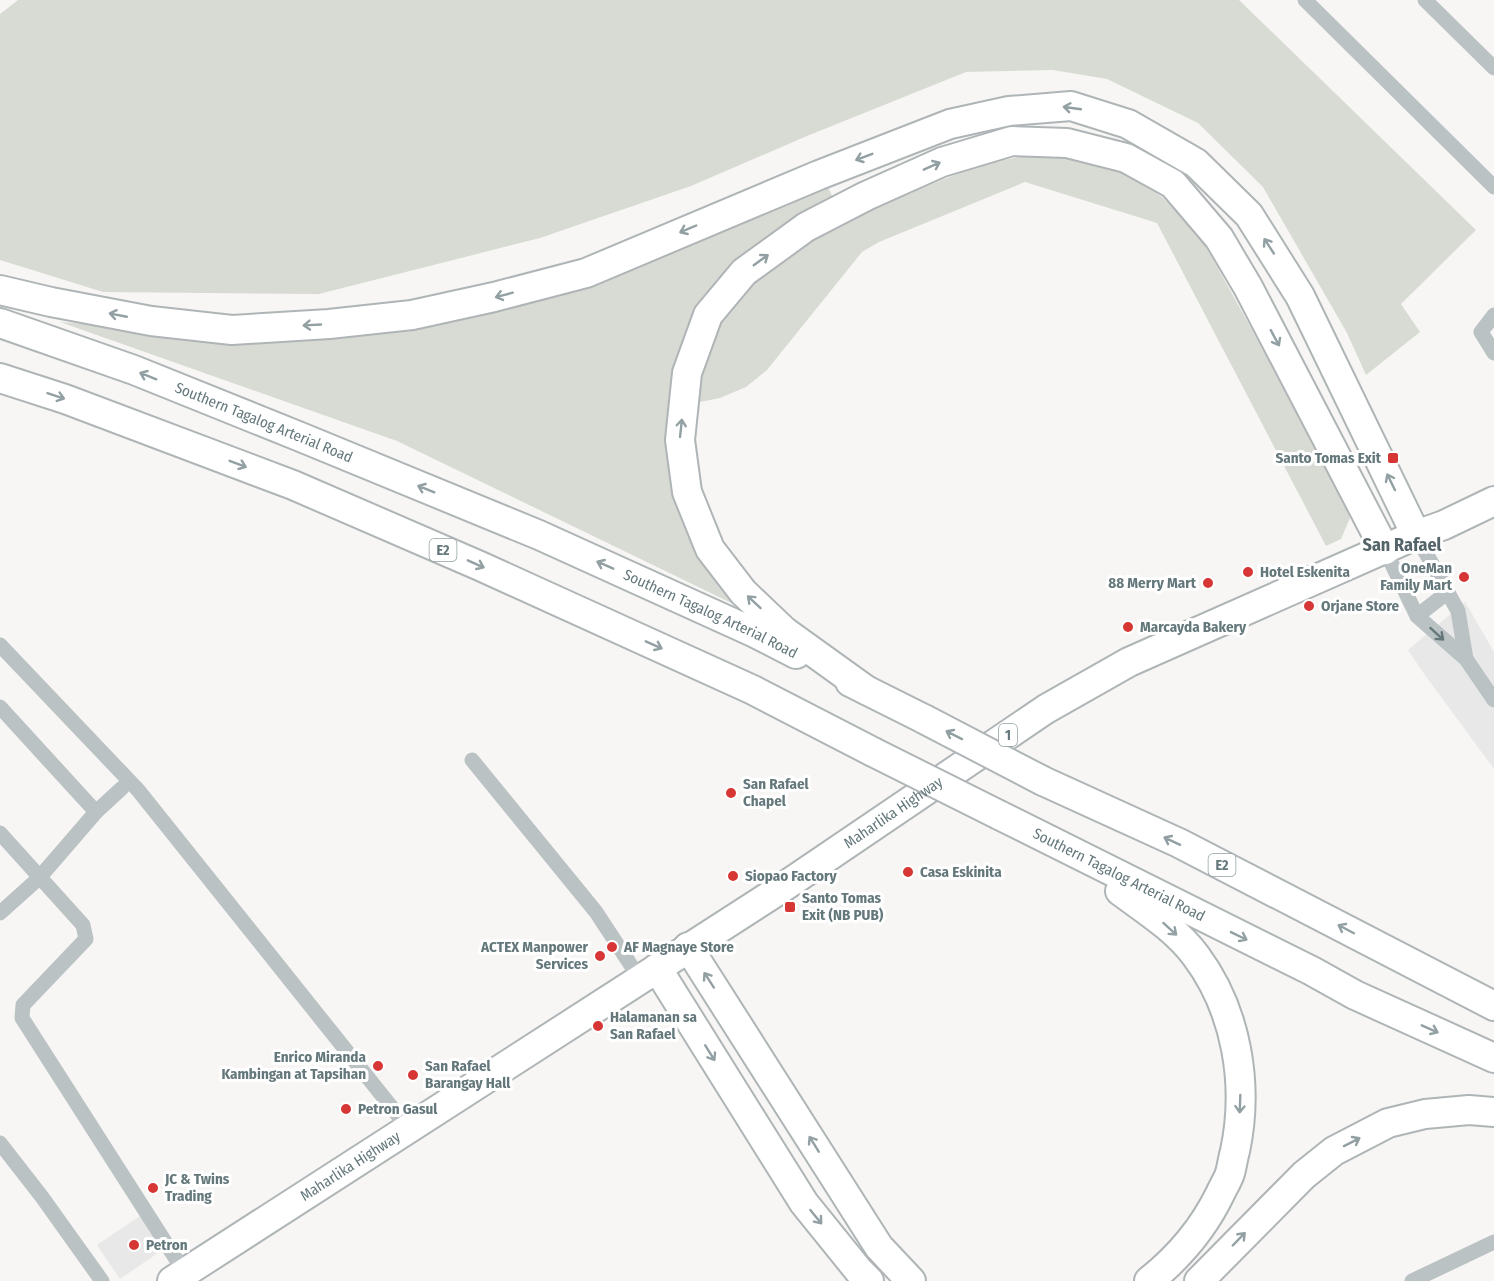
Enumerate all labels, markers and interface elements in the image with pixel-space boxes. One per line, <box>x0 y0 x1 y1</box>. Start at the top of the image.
one-way arrow <box>1062 103 1082 114</box>
one-way arrow <box>855 153 874 164</box>
one-way arrow <box>923 160 941 171</box>
one-way arrow <box>679 224 697 236</box>
one-way arrow <box>1263 239 1275 255</box>
one-way arrow <box>753 253 769 266</box>
one-way arrow <box>495 289 514 301</box>
one-way arrow <box>109 309 129 320</box>
one-way arrow <box>303 320 323 331</box>
one-way arrow <box>1270 329 1282 347</box>
one-way arrow <box>139 370 158 381</box>
street label: Southern Tagalog Arterial Road <box>172 378 355 466</box>
one-way arrow <box>46 391 65 402</box>
one-way arrow <box>676 419 687 439</box>
place label: Santo Tomas Exit <box>1275 449 1382 467</box>
marker: Santo Tomas Exit <box>1386 451 1400 465</box>
one-way arrow <box>228 460 247 471</box>
one-way arrow <box>1384 474 1396 492</box>
one-way arrow <box>417 483 436 494</box>
district label: San Rafael <box>1363 534 1442 556</box>
road number: E2 <box>430 539 456 561</box>
one-way arrow <box>467 559 485 570</box>
one-way arrow <box>597 559 615 570</box>
place label: OneMan Family Mart <box>1380 559 1453 594</box>
place label: Hotel Eskenita <box>1260 563 1350 581</box>
marker: Hotel Eskenita <box>1241 565 1255 579</box>
street label: Southern Tagalog Arterial Road <box>621 566 800 662</box>
marker: OneMan Family Mart <box>1457 570 1471 584</box>
place label: 88 Merry Mart <box>1108 574 1197 592</box>
marker: 88 Merry Mart <box>1201 576 1215 590</box>
one-way arrow <box>747 595 762 610</box>
place label: Orjane Store <box>1321 597 1400 615</box>
marker: Orjane Store <box>1302 599 1316 613</box>
place label: Marcayda Bakery <box>1140 618 1247 636</box>
marker: Marcayda Bakery <box>1121 620 1135 634</box>
one-way arrow <box>1429 627 1444 641</box>
one-way arrow <box>644 639 662 651</box>
road number: 1 <box>999 724 1017 746</box>
one-way arrow <box>945 728 963 740</box>
street label: Maharlika Highway <box>840 773 946 852</box>
place label: San Rafael Chapel <box>743 775 810 810</box>
marker: San Rafael Chapel <box>724 786 738 800</box>
street label: Southern Tagalog Arterial Road <box>1030 824 1208 925</box>
one-way arrow <box>1164 834 1182 846</box>
road number: E2 <box>1208 854 1236 876</box>
place label: Casa Eskinita <box>920 863 1002 881</box>
marker: Casa Eskinita <box>901 865 915 879</box>
place label: Siopao Factory <box>745 867 838 885</box>
marker: Siopao Factory <box>726 869 740 883</box>
place label: Santo Tomas Exit (NB PUB) <box>802 889 884 924</box>
marker: Santo Tomas Exit (NB PUB) <box>783 900 797 914</box>
one-way arrow <box>1162 922 1177 936</box>
one-way arrow <box>1338 923 1355 935</box>
one-way arrow <box>1230 930 1248 942</box>
place label: ACTEX Manpower Services <box>480 938 589 973</box>
place label: AF Magnaye Store <box>623 938 734 956</box>
marker: AF Magnaye Store <box>605 940 619 954</box>
marker: ACTEX Manpower Services <box>593 949 607 963</box>
one-way arrow <box>703 972 715 989</box>
place label: Halamanan sa San Rafael <box>610 1008 698 1043</box>
marker: Halamanan sa San Rafael <box>591 1019 605 1033</box>
one-way arrow <box>1420 1024 1439 1035</box>
one-way arrow <box>705 1044 717 1061</box>
place label: Enrico Miranda Kambingan at Tapsihan <box>221 1048 367 1083</box>
place label: San Rafael Barangay Hall <box>425 1057 511 1092</box>
marker: Enrico Miranda Kambingan at Tapsihan <box>371 1059 385 1073</box>
marker: San Rafael Barangay Hall <box>406 1068 420 1082</box>
one-way arrow <box>1235 1093 1246 1113</box>
place label: Petron Gasul <box>358 1100 438 1118</box>
marker: Petron Gasul <box>339 1102 353 1116</box>
street label: Maharlika Highway <box>297 1127 404 1205</box>
one-way arrow <box>1342 1136 1360 1147</box>
one-way arrow <box>808 1137 820 1153</box>
place label: JC & Twins Trading <box>164 1170 230 1205</box>
marker: JC & Twins Trading <box>146 1181 160 1195</box>
one-way arrow <box>809 1209 822 1225</box>
one-way arrow <box>1232 1231 1247 1246</box>
place label: Petron <box>146 1236 188 1254</box>
marker: Petron <box>127 1238 141 1252</box>

